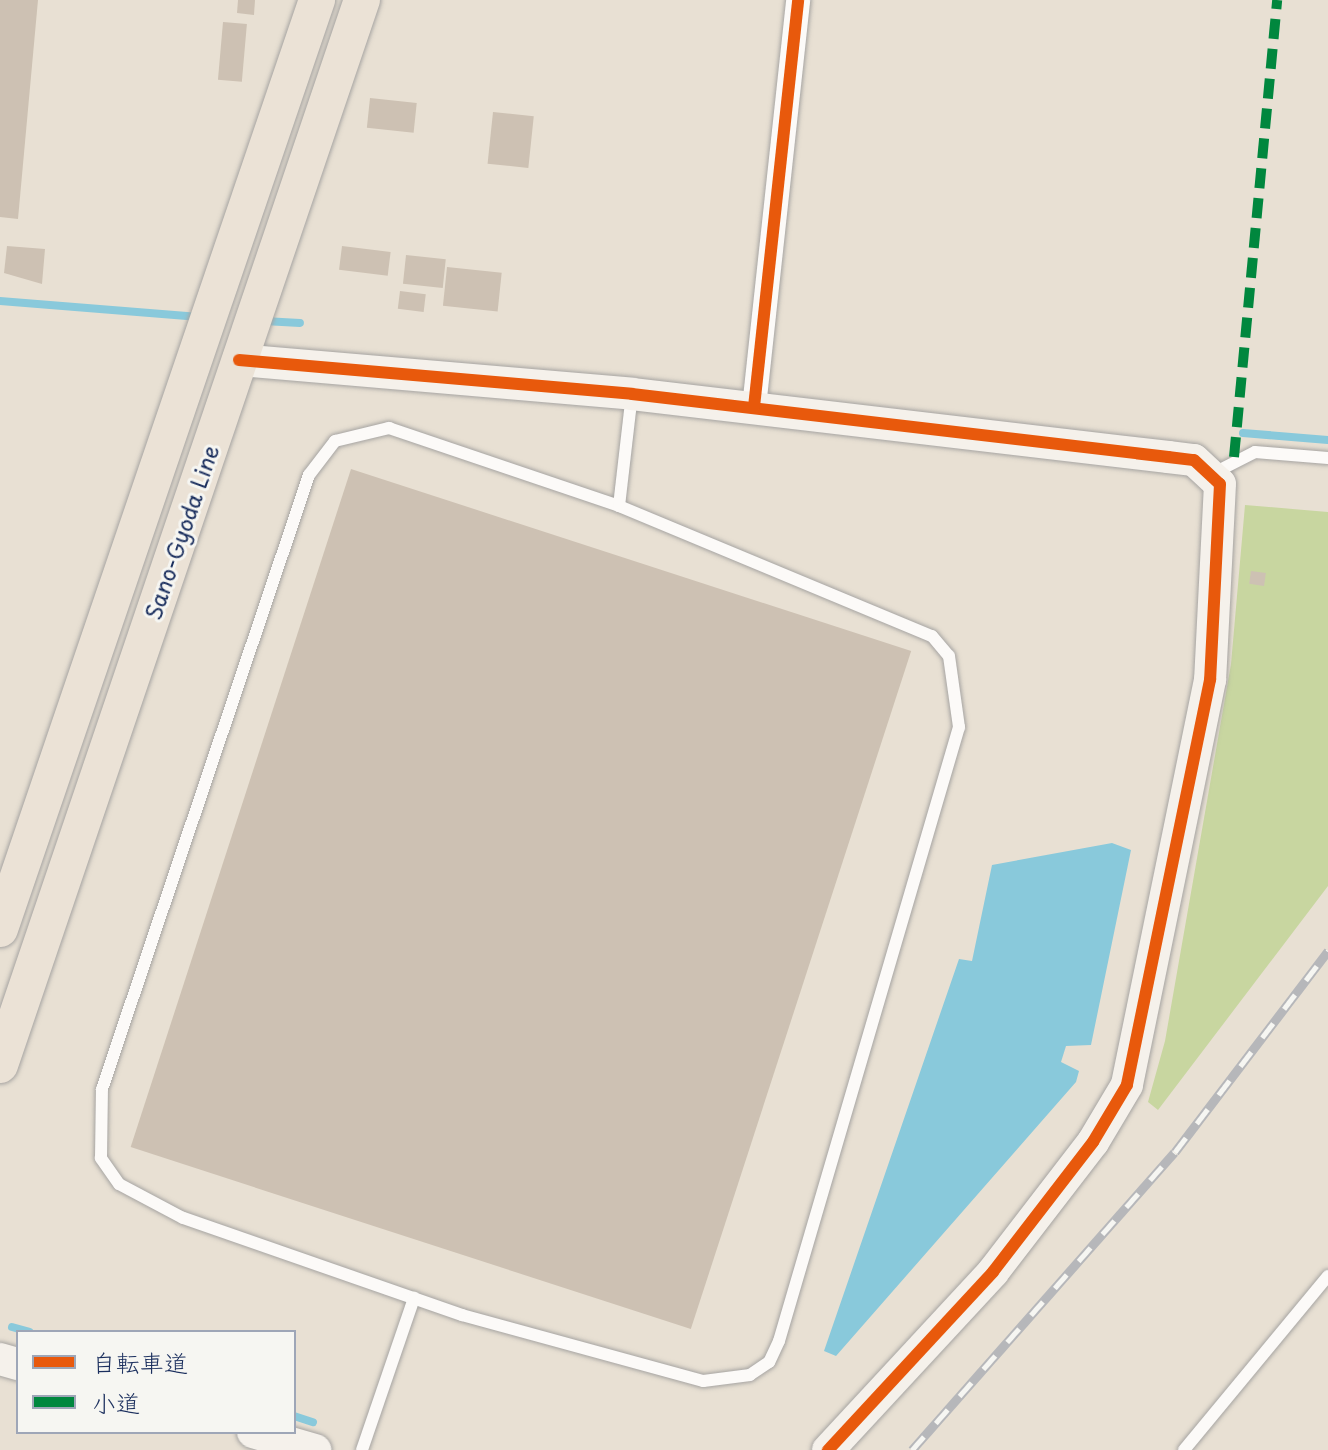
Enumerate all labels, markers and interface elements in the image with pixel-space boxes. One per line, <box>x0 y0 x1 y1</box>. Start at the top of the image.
street label: Sano-Gyoda Line <box>139 441 223 623</box>
legend <box>16 1330 296 1434</box>
text: 自転車道 <box>92 1344 188 1380</box>
text: 小道 <box>92 1384 140 1420</box>

